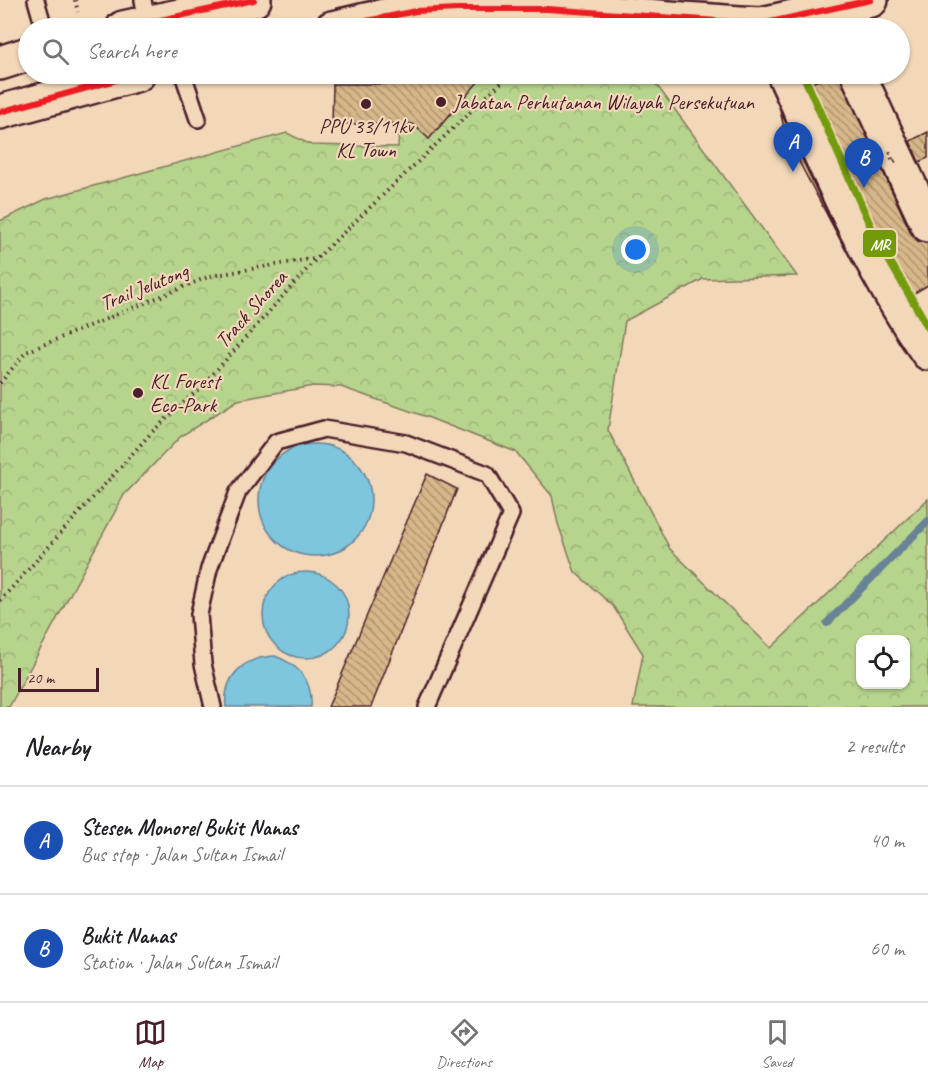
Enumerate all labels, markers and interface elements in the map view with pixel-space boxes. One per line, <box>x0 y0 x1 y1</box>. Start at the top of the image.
search box <box>18 18 910 84</box>
icon: search <box>39 35 72 68</box>
text: Search here <box>87 37 177 65</box>
place label: Jabatan Perhutanan Wilayah Persekutuan <box>452 89 755 115</box>
marker: Jabatan Perhutanan Wilayah Persekutuan <box>434 95 448 109</box>
marker: PPU 33/11kv KL Town <box>359 97 373 111</box>
place label: PPU 33/11kv KL Town <box>319 113 415 163</box>
pin: A <box>774 122 812 172</box>
pin: B <box>844 138 884 188</box>
line badge: MR <box>862 229 897 258</box>
your location <box>621 235 650 264</box>
text: MR <box>870 235 892 255</box>
street label: Trail Jelutong <box>96 257 193 316</box>
street label: Track Shorea <box>209 263 294 353</box>
place label: KL Forest Eco-Park <box>150 368 222 418</box>
marker: KL Forest Eco-Park <box>131 386 145 400</box>
map controls <box>856 635 910 689</box>
button: locate <box>856 635 910 689</box>
scale bar <box>18 665 99 692</box>
text: 20 m <box>27 668 54 688</box>
text: Nearby <box>24 730 89 763</box>
text: 2 results <box>845 734 904 759</box>
text: Stesen Monorel Bukit Nanas <box>81 814 298 842</box>
text: A <box>38 828 49 853</box>
text: 40 m <box>870 828 904 853</box>
text: Bus stop · Jalan Sultan Ismail <box>81 842 283 867</box>
text: Bukit Nanas <box>81 922 176 950</box>
text: B <box>38 936 49 961</box>
text: 60 m <box>870 936 904 961</box>
text: Station · Jalan Sultan Ismail <box>81 950 277 975</box>
tab: Map <box>134 1016 167 1072</box>
tab: Directions <box>436 1016 492 1072</box>
tab: Saved <box>761 1016 794 1072</box>

